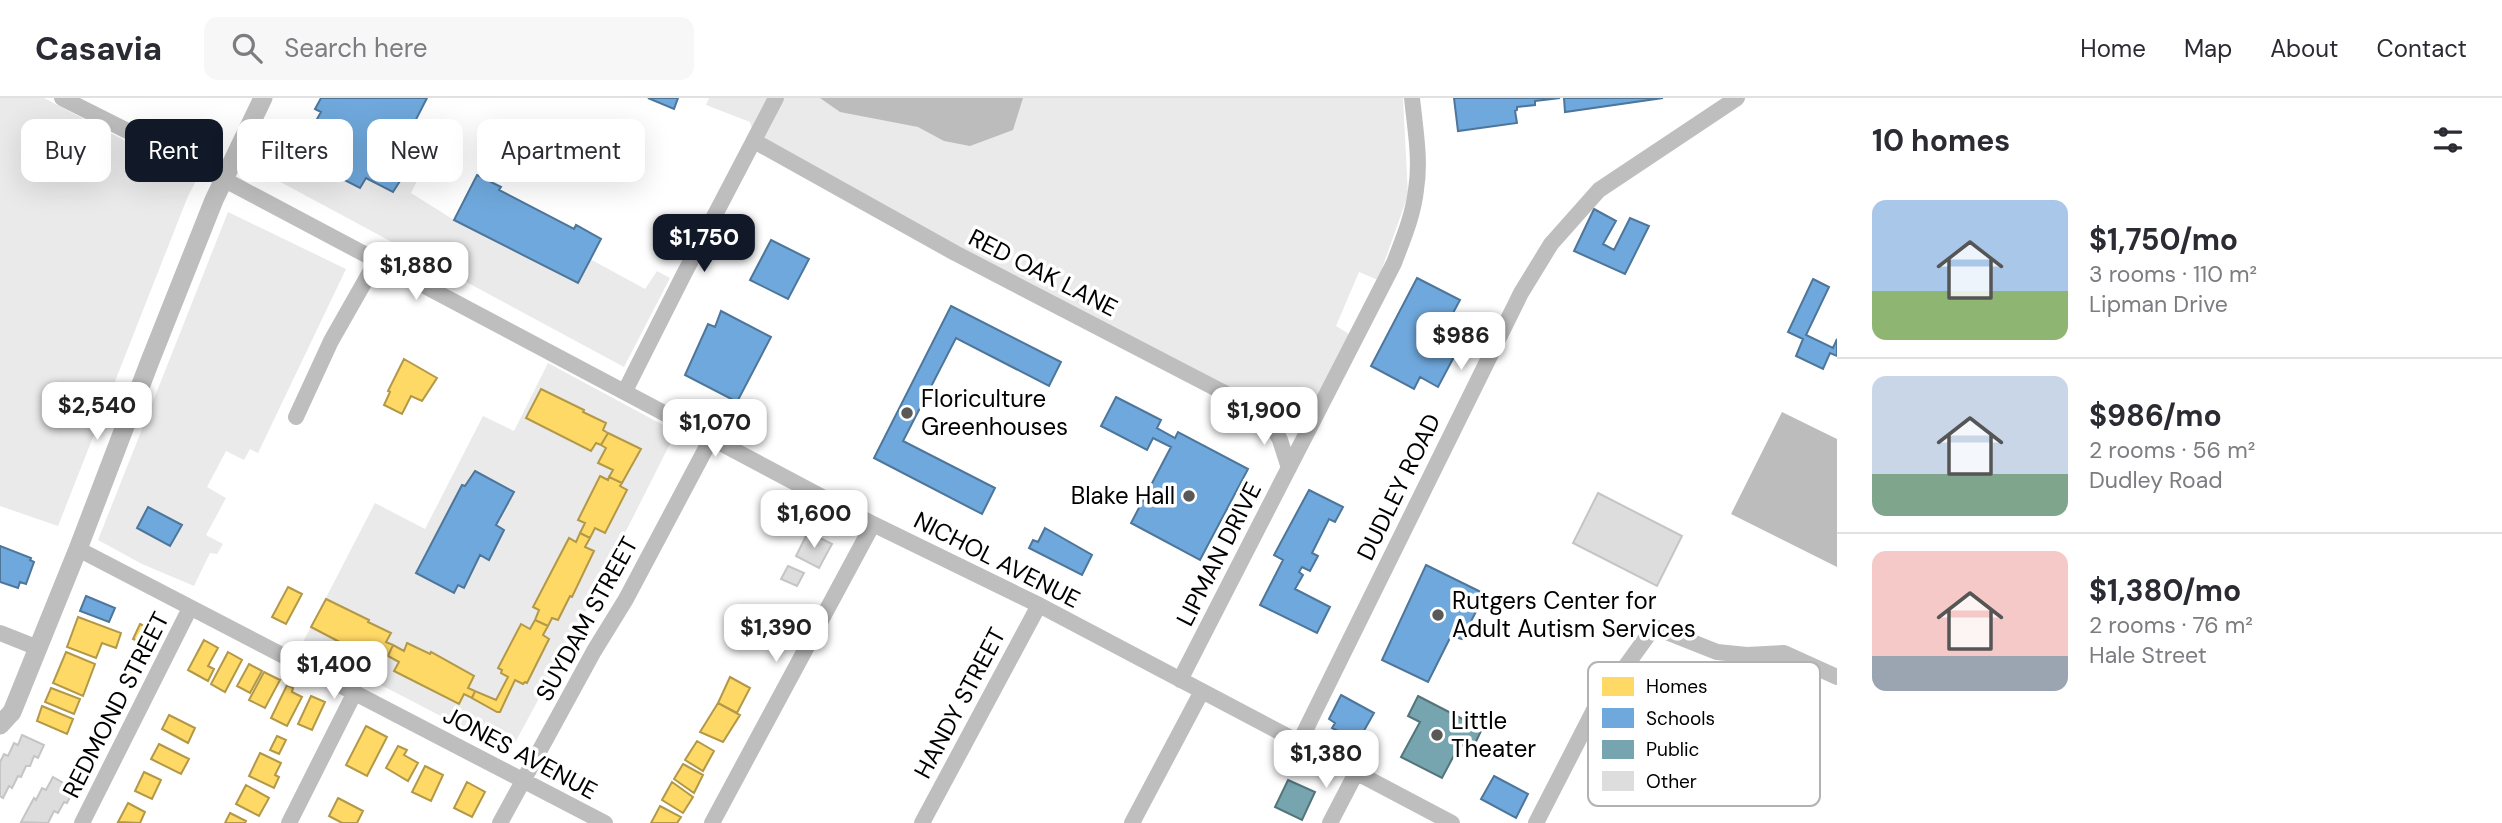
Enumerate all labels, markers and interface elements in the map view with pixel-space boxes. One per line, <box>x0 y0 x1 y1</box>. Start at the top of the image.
search box <box>204 17 694 80</box>
text: Casavia <box>35 27 162 70</box>
icon: search <box>228 29 266 67</box>
text: Search here <box>284 31 428 65</box>
text: Home <box>2080 33 2146 64</box>
text: Map <box>2184 33 2232 64</box>
text: About <box>2270 33 2339 64</box>
text: Contact <box>2377 33 2467 64</box>
chip: Buy <box>21 119 111 182</box>
chip: Rent <box>125 119 223 182</box>
chip: Filters <box>237 119 353 182</box>
chip: New <box>367 119 463 182</box>
chip: Apartment <box>477 119 645 182</box>
text: 10 homes <box>1872 121 2010 160</box>
icon: filters <box>2429 121 2467 159</box>
pin: $1,750 <box>647 214 761 274</box>
text: $1,750/mo <box>2089 220 2238 259</box>
text: $1,750 <box>669 222 739 252</box>
street label: RED OAK LANE <box>964 222 1123 323</box>
icon: home <box>1928 228 2012 312</box>
pin: $1,880 <box>359 242 473 302</box>
text: $1,880 <box>379 250 453 280</box>
text: 3 rooms · 110 m² <box>2089 259 2257 289</box>
text: Lipman Drive <box>2089 289 2228 319</box>
pin: $986 <box>1420 313 1502 372</box>
text: $986 <box>1432 320 1490 350</box>
pin: $2,540 <box>40 382 154 442</box>
place label: Floriculture Greenhouses <box>921 383 1068 442</box>
pin: $1,900 <box>1207 388 1321 447</box>
text: $2,540 <box>58 390 136 420</box>
text: $1,900 <box>1227 395 1301 425</box>
text: $986/mo <box>2089 396 2222 435</box>
pin: $1,070 <box>658 400 772 459</box>
icon: home <box>1928 404 2012 488</box>
marker: Floriculture Greenhouses <box>899 405 915 421</box>
text: $1,070 <box>679 407 751 437</box>
street label: DUDLEY ROAD <box>1350 408 1447 565</box>
text: 2 rooms · 56 m² <box>2089 435 2255 465</box>
text: Dudley Road <box>2089 465 2223 495</box>
street label: LIPMAN DRIVE <box>1169 477 1268 631</box>
place label: Blake Hall <box>1071 480 1175 511</box>
marker: Blake Hall <box>1181 488 1197 504</box>
pin: $1,600 <box>757 490 871 550</box>
text: $1,600 <box>777 498 851 528</box>
street label: NICHOL AVENUE <box>909 504 1086 615</box>
street label: SUYDAM STREET <box>529 531 645 706</box>
text: $1,380/mo <box>2089 571 2241 610</box>
icon: home <box>1928 579 2012 663</box>
place label: Rutgers Center for Adult Autism Services <box>1452 585 1696 644</box>
pin: $1,390 <box>719 604 833 664</box>
street label: REDMOND STREET <box>55 607 176 803</box>
marker: Rutgers Center for Adult Autism Services <box>1430 607 1446 623</box>
text: 2 rooms · 76 m² <box>2089 610 2253 640</box>
text: $1,390 <box>740 612 812 642</box>
street label: HANDY STREET <box>907 622 1012 783</box>
text: Hale Street <box>2089 640 2207 670</box>
pin: $1,400 <box>277 642 391 701</box>
text: $1,400 <box>296 649 372 679</box>
legend <box>1588 662 1820 806</box>
text: Homes <box>1646 674 1707 699</box>
street label: JONES AVENUE <box>438 699 603 806</box>
place label: Little Theater <box>1451 705 1536 764</box>
text: Schools <box>1646 706 1715 731</box>
marker: Little Theater <box>1429 727 1445 743</box>
pin: $1,380 <box>1269 730 1383 790</box>
text: Public <box>1646 737 1699 762</box>
text: $1,380 <box>1290 738 1362 768</box>
text: Other <box>1646 769 1697 794</box>

